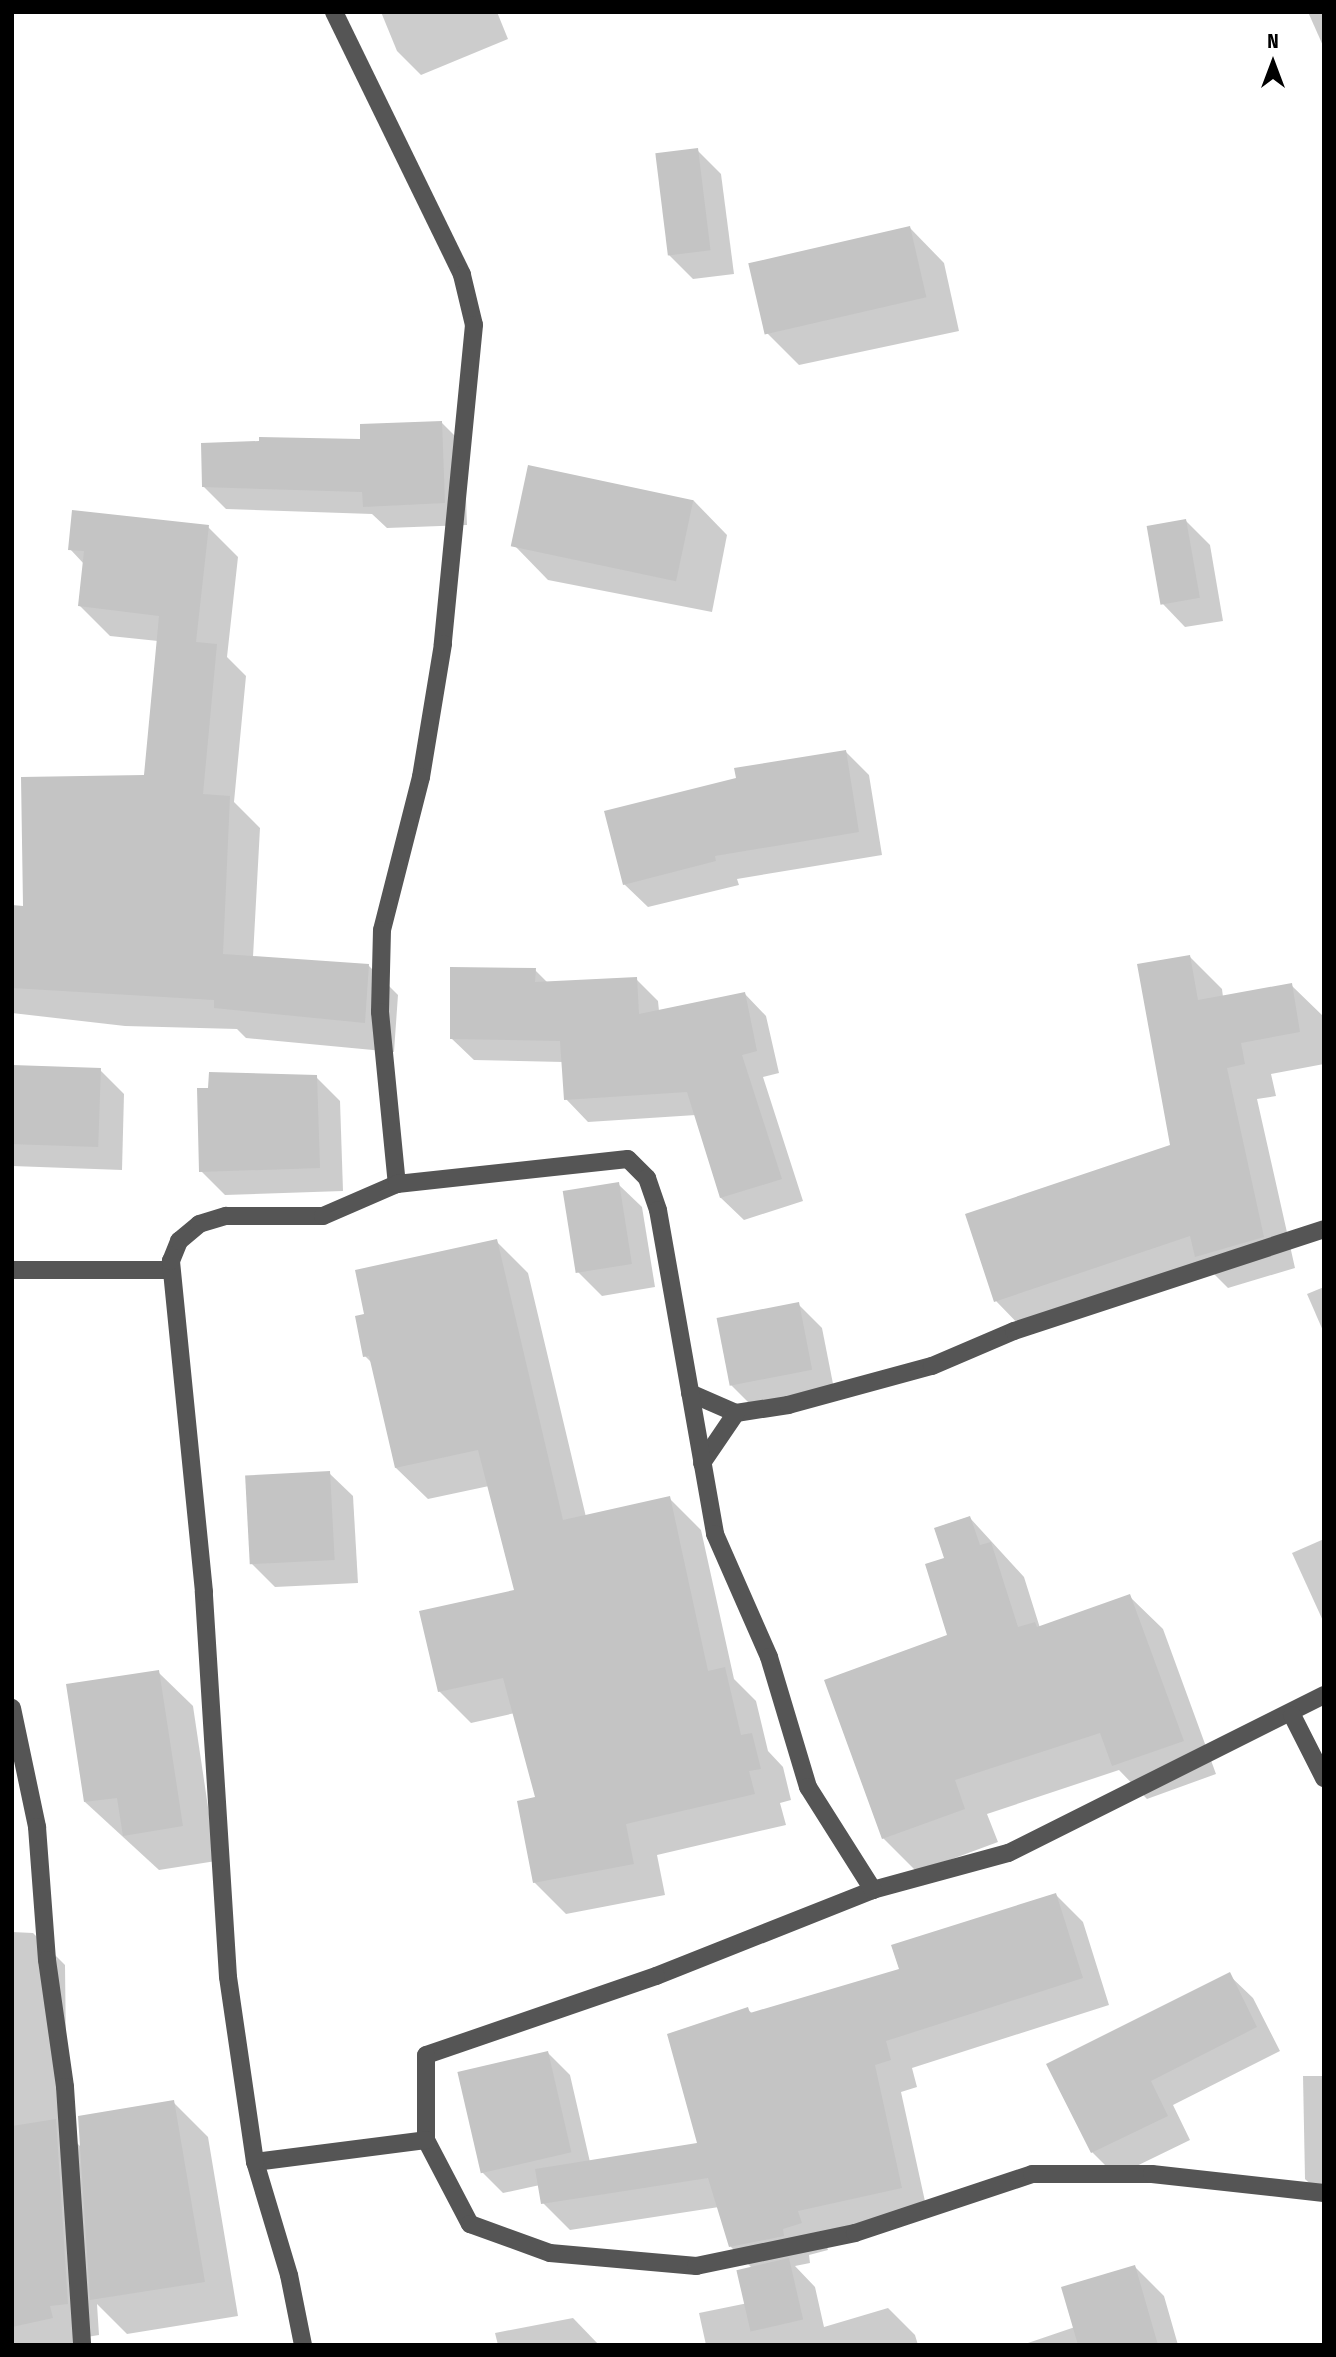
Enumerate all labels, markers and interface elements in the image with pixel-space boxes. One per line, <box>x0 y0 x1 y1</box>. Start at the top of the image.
north arrow <box>1238 28 1308 98</box>
text: N <box>1267 30 1279 53</box>

